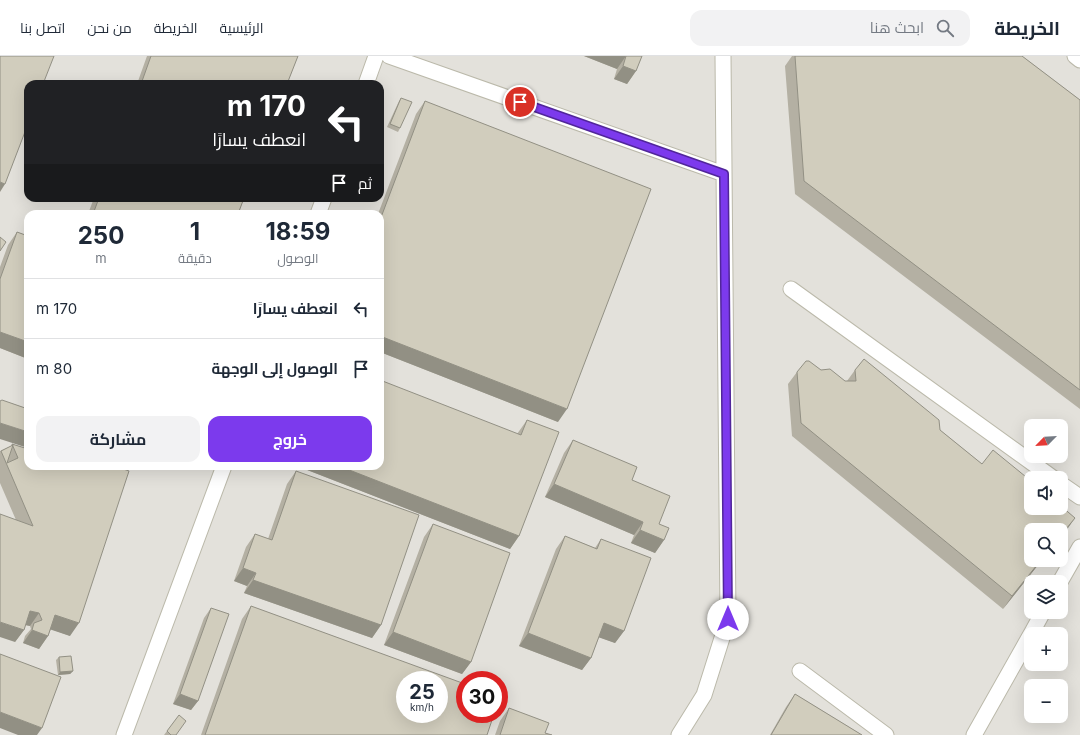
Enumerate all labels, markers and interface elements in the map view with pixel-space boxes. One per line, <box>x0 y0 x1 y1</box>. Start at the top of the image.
search box <box>690 10 970 46</box>
icon: search <box>934 17 956 39</box>
text: الخريطة <box>994 17 1060 40</box>
text: ابحث هنا <box>870 18 924 37</box>
text: اتصل بنا <box>20 19 65 36</box>
text: من نحن <box>87 19 132 36</box>
text: الخريطة <box>154 19 198 36</box>
text: الرئيسية <box>220 19 263 36</box>
pin <box>503 85 537 119</box>
text: 170 m <box>227 89 306 123</box>
icon: arrive <box>509 91 531 113</box>
icon: left <box>320 96 372 148</box>
text: انعطف يسارًا <box>212 129 306 150</box>
icon: arrive <box>328 172 350 194</box>
text: ثم <box>358 174 372 193</box>
text: 1 <box>190 217 200 246</box>
text: 18:59 <box>265 217 330 246</box>
text: 250 <box>78 221 124 250</box>
text: m <box>95 250 107 266</box>
text: دقيقة <box>178 250 212 266</box>
text: الوصول <box>277 250 319 266</box>
icon: left <box>350 298 372 320</box>
text: 170 m <box>36 299 77 318</box>
text: انعطف يسارًا <box>253 299 338 318</box>
icon: arrive <box>350 358 372 380</box>
text: 80 m <box>36 359 72 378</box>
text: الوصول إلى الوجهة <box>211 359 338 378</box>
button: مشاركة <box>36 416 200 462</box>
button: خروج <box>208 416 372 462</box>
north arrow <box>1024 419 1068 463</box>
map controls <box>1024 419 1068 723</box>
button: sound <box>1024 471 1068 515</box>
button: search <box>1024 523 1068 567</box>
button: layers <box>1024 575 1068 619</box>
position arrow <box>707 598 749 640</box>
button: + <box>1024 627 1068 671</box>
speed limit sign: 30 <box>456 671 508 723</box>
button: − <box>1024 679 1068 723</box>
text: 25 <box>409 680 435 704</box>
text: km/h <box>410 701 434 713</box>

